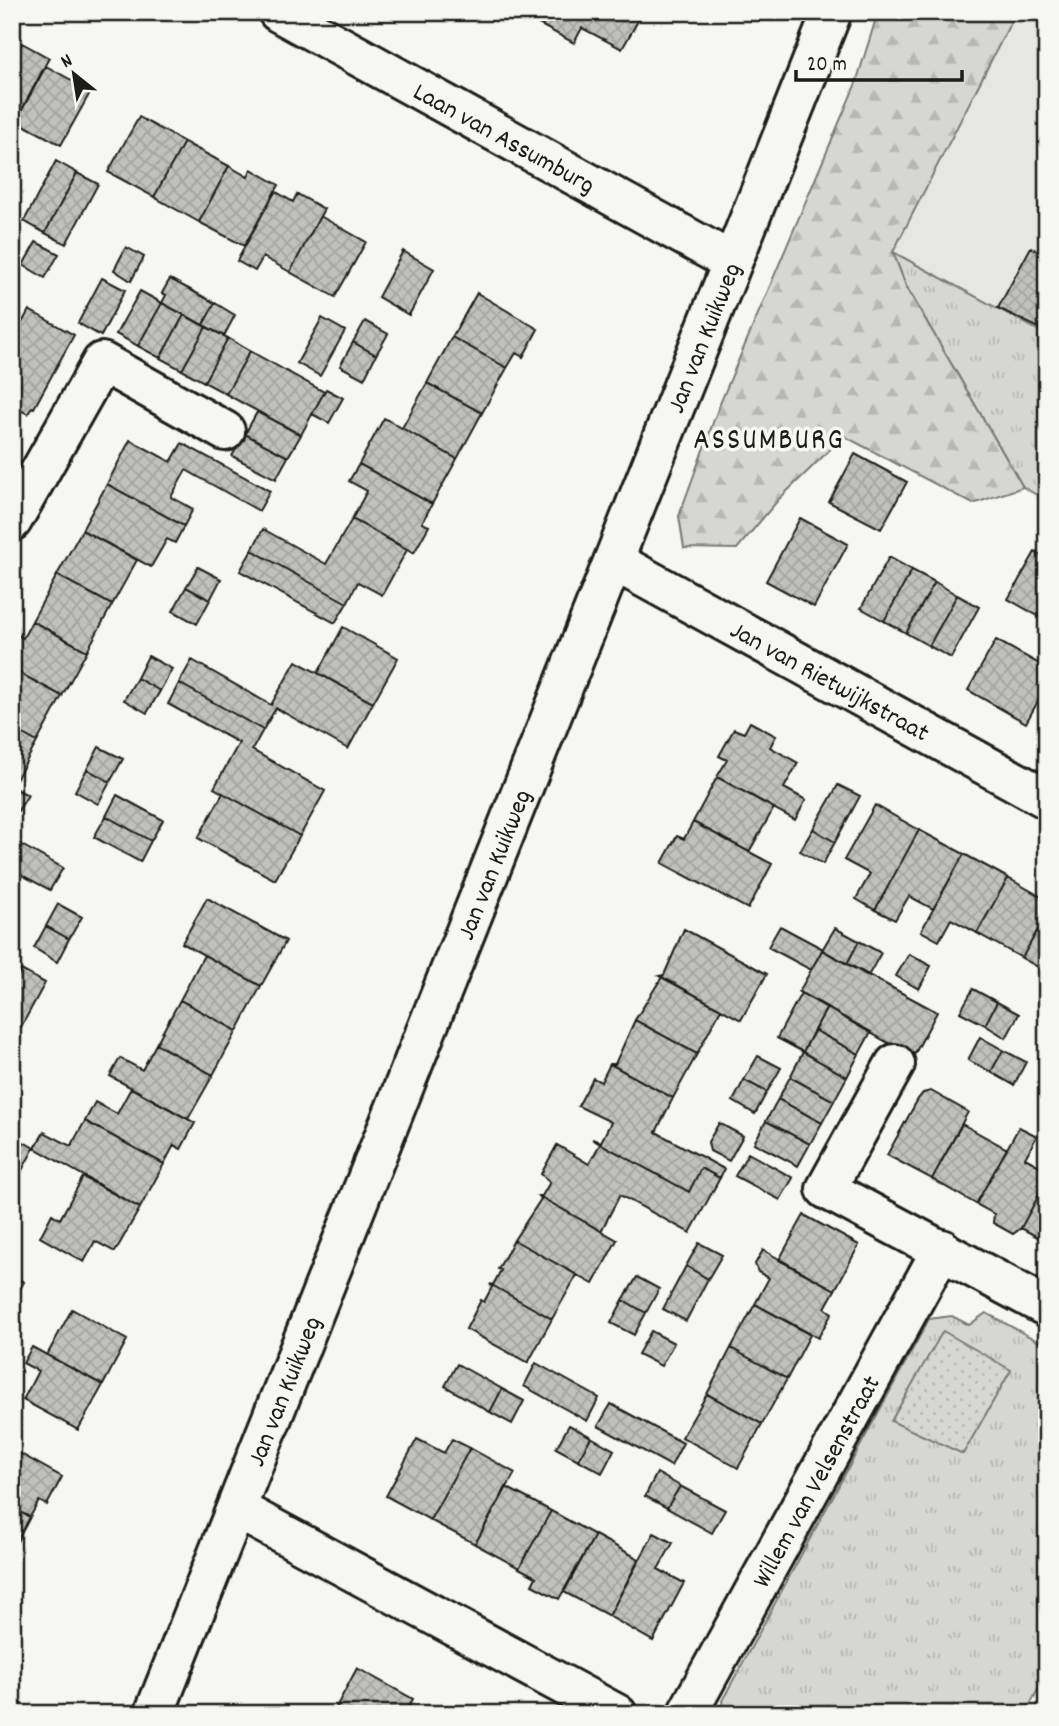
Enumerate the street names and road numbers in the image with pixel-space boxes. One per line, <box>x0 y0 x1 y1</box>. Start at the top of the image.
street label: Laan van Assumburg <box>405 75 601 205</box>
street label: Jan van Kuikweg <box>659 258 752 419</box>
street label: Jan van Rietwijkstraat <box>722 613 935 753</box>
street label: Jan van Kuikweg <box>449 785 542 946</box>
street label: Jan van Kuikweg <box>239 1311 333 1473</box>
street label: Willem van Velsenstraat <box>745 1369 891 1595</box>

